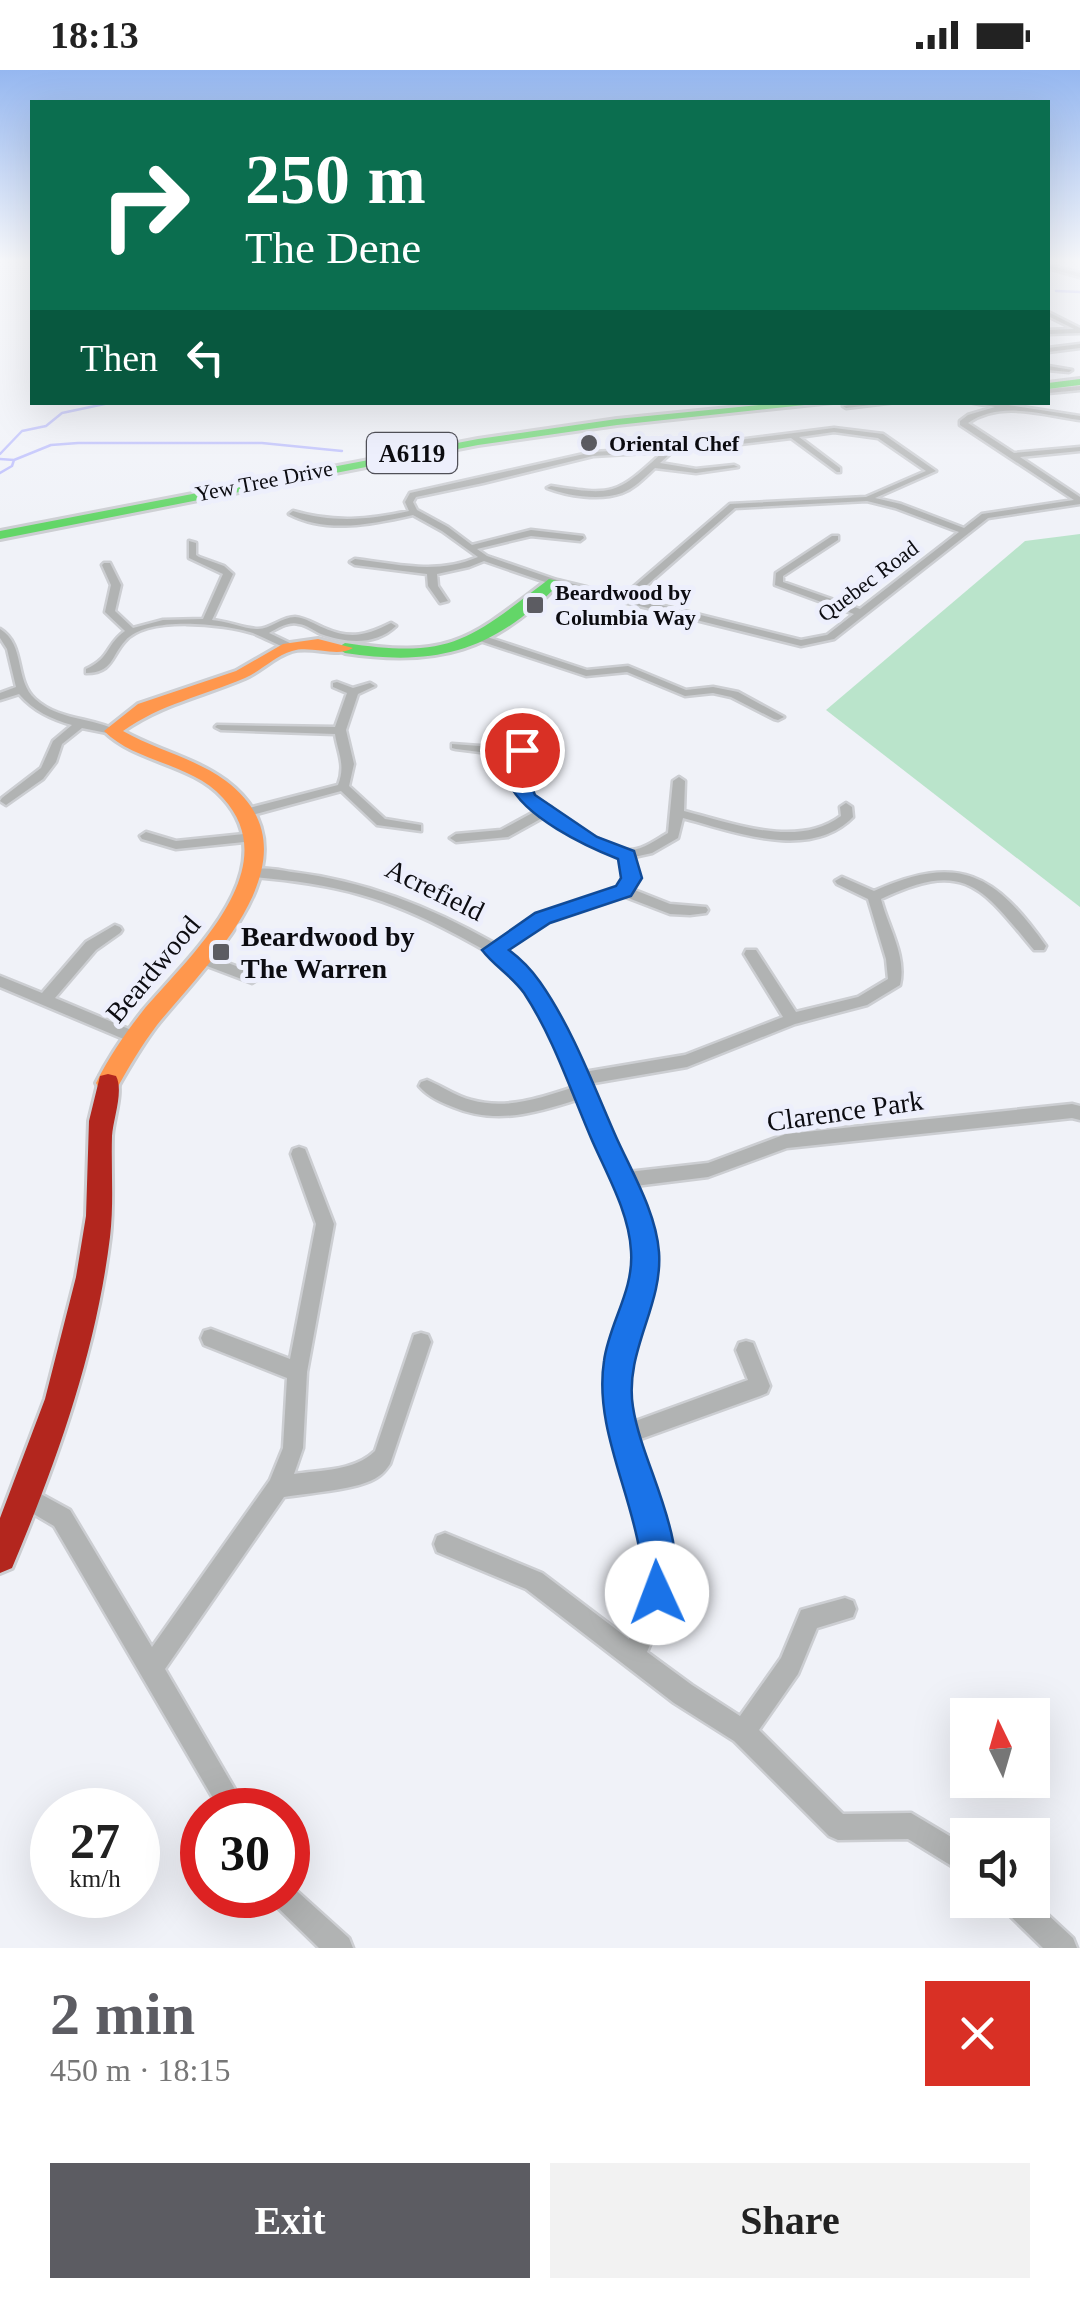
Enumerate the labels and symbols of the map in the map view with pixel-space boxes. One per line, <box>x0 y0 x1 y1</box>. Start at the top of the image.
place label: Oriental Chef <box>609 431 740 456</box>
marker: Oriental Chef <box>578 432 600 454</box>
road number: A6119 <box>367 433 457 473</box>
street label: Yew Tree Drive <box>193 455 335 507</box>
street label: Quebec Road <box>813 535 923 627</box>
place label: Beardwood by Columbia Way <box>555 580 696 630</box>
marker: Beardwood by Columbia Way <box>524 594 546 616</box>
pin <box>480 708 565 793</box>
street label: Acrefield <box>381 853 489 927</box>
street label: Beardwood <box>100 910 206 1028</box>
place label: Beardwood by The Warren <box>241 921 414 984</box>
marker: Beardwood by The Warren <box>210 941 232 963</box>
street label: Clarence Park <box>765 1085 925 1137</box>
position arrow <box>605 1541 709 1645</box>
north arrow <box>950 1698 1050 1798</box>
speed limit sign: 30 <box>180 1788 310 1918</box>

